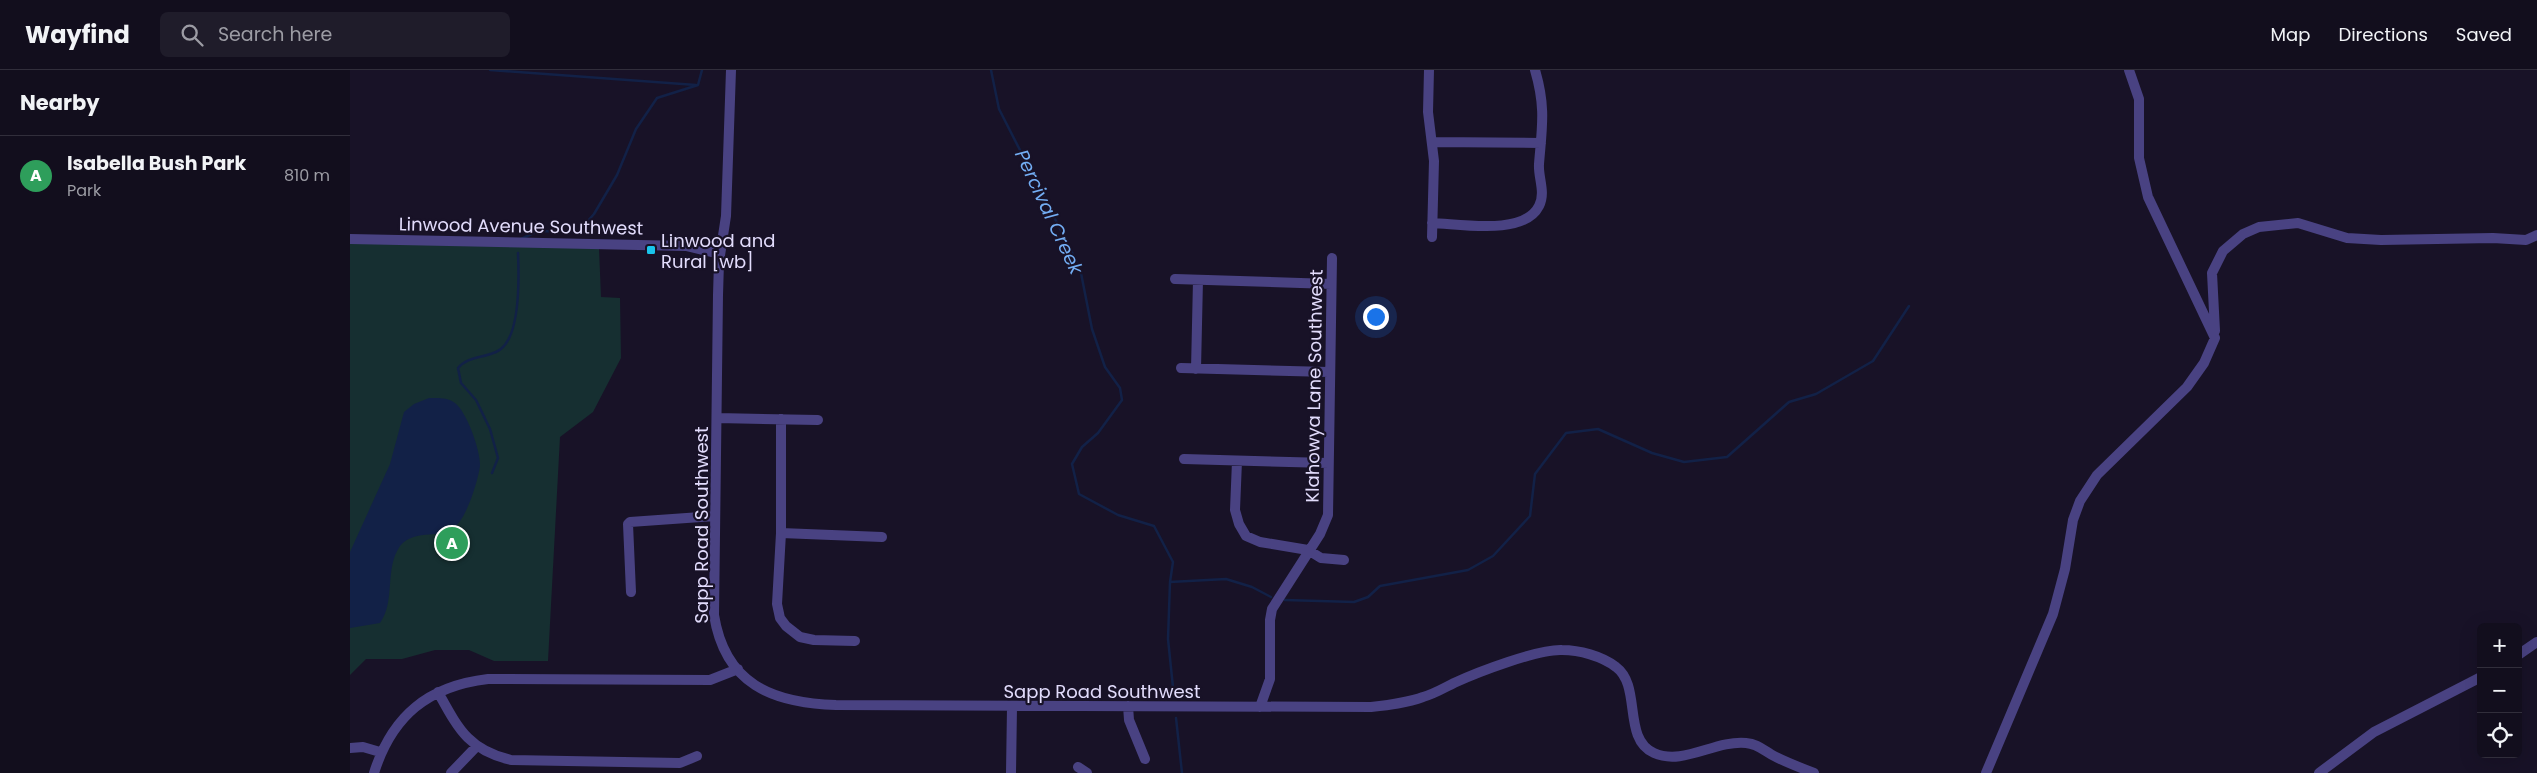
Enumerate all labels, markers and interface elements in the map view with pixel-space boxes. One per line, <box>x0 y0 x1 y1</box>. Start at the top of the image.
search box <box>160 12 510 57</box>
text: Wayfind <box>25 18 130 51</box>
icon: search <box>178 21 206 49</box>
text: Search here <box>218 21 332 48</box>
text: Map <box>2271 22 2310 47</box>
text: Directions <box>2338 22 2428 47</box>
text: Saved <box>2456 22 2512 47</box>
text: Nearby <box>20 88 100 117</box>
water label: Percival Creek <box>1008 145 1090 280</box>
text: Isabella Bush Park <box>67 150 246 177</box>
text: A <box>30 164 42 187</box>
text: 810 m <box>284 164 330 187</box>
text: Park <box>67 179 101 202</box>
street label: Linwood Avenue Southwest <box>399 211 643 241</box>
place label: Linwood and Rural [wb] <box>661 228 775 274</box>
marker: Linwood and Rural [wb] <box>645 244 657 256</box>
street label: Klahowya Lane Southwest <box>1299 269 1329 503</box>
your location <box>1363 304 1389 330</box>
street label: Sapp Road Southwest <box>689 426 714 624</box>
pin: A <box>436 524 468 562</box>
map controls <box>2477 623 2522 758</box>
button: + <box>2477 623 2522 668</box>
button: − <box>2477 668 2522 713</box>
street label: Sapp Road Southwest <box>1003 679 1201 704</box>
button: locate <box>2477 713 2522 758</box>

